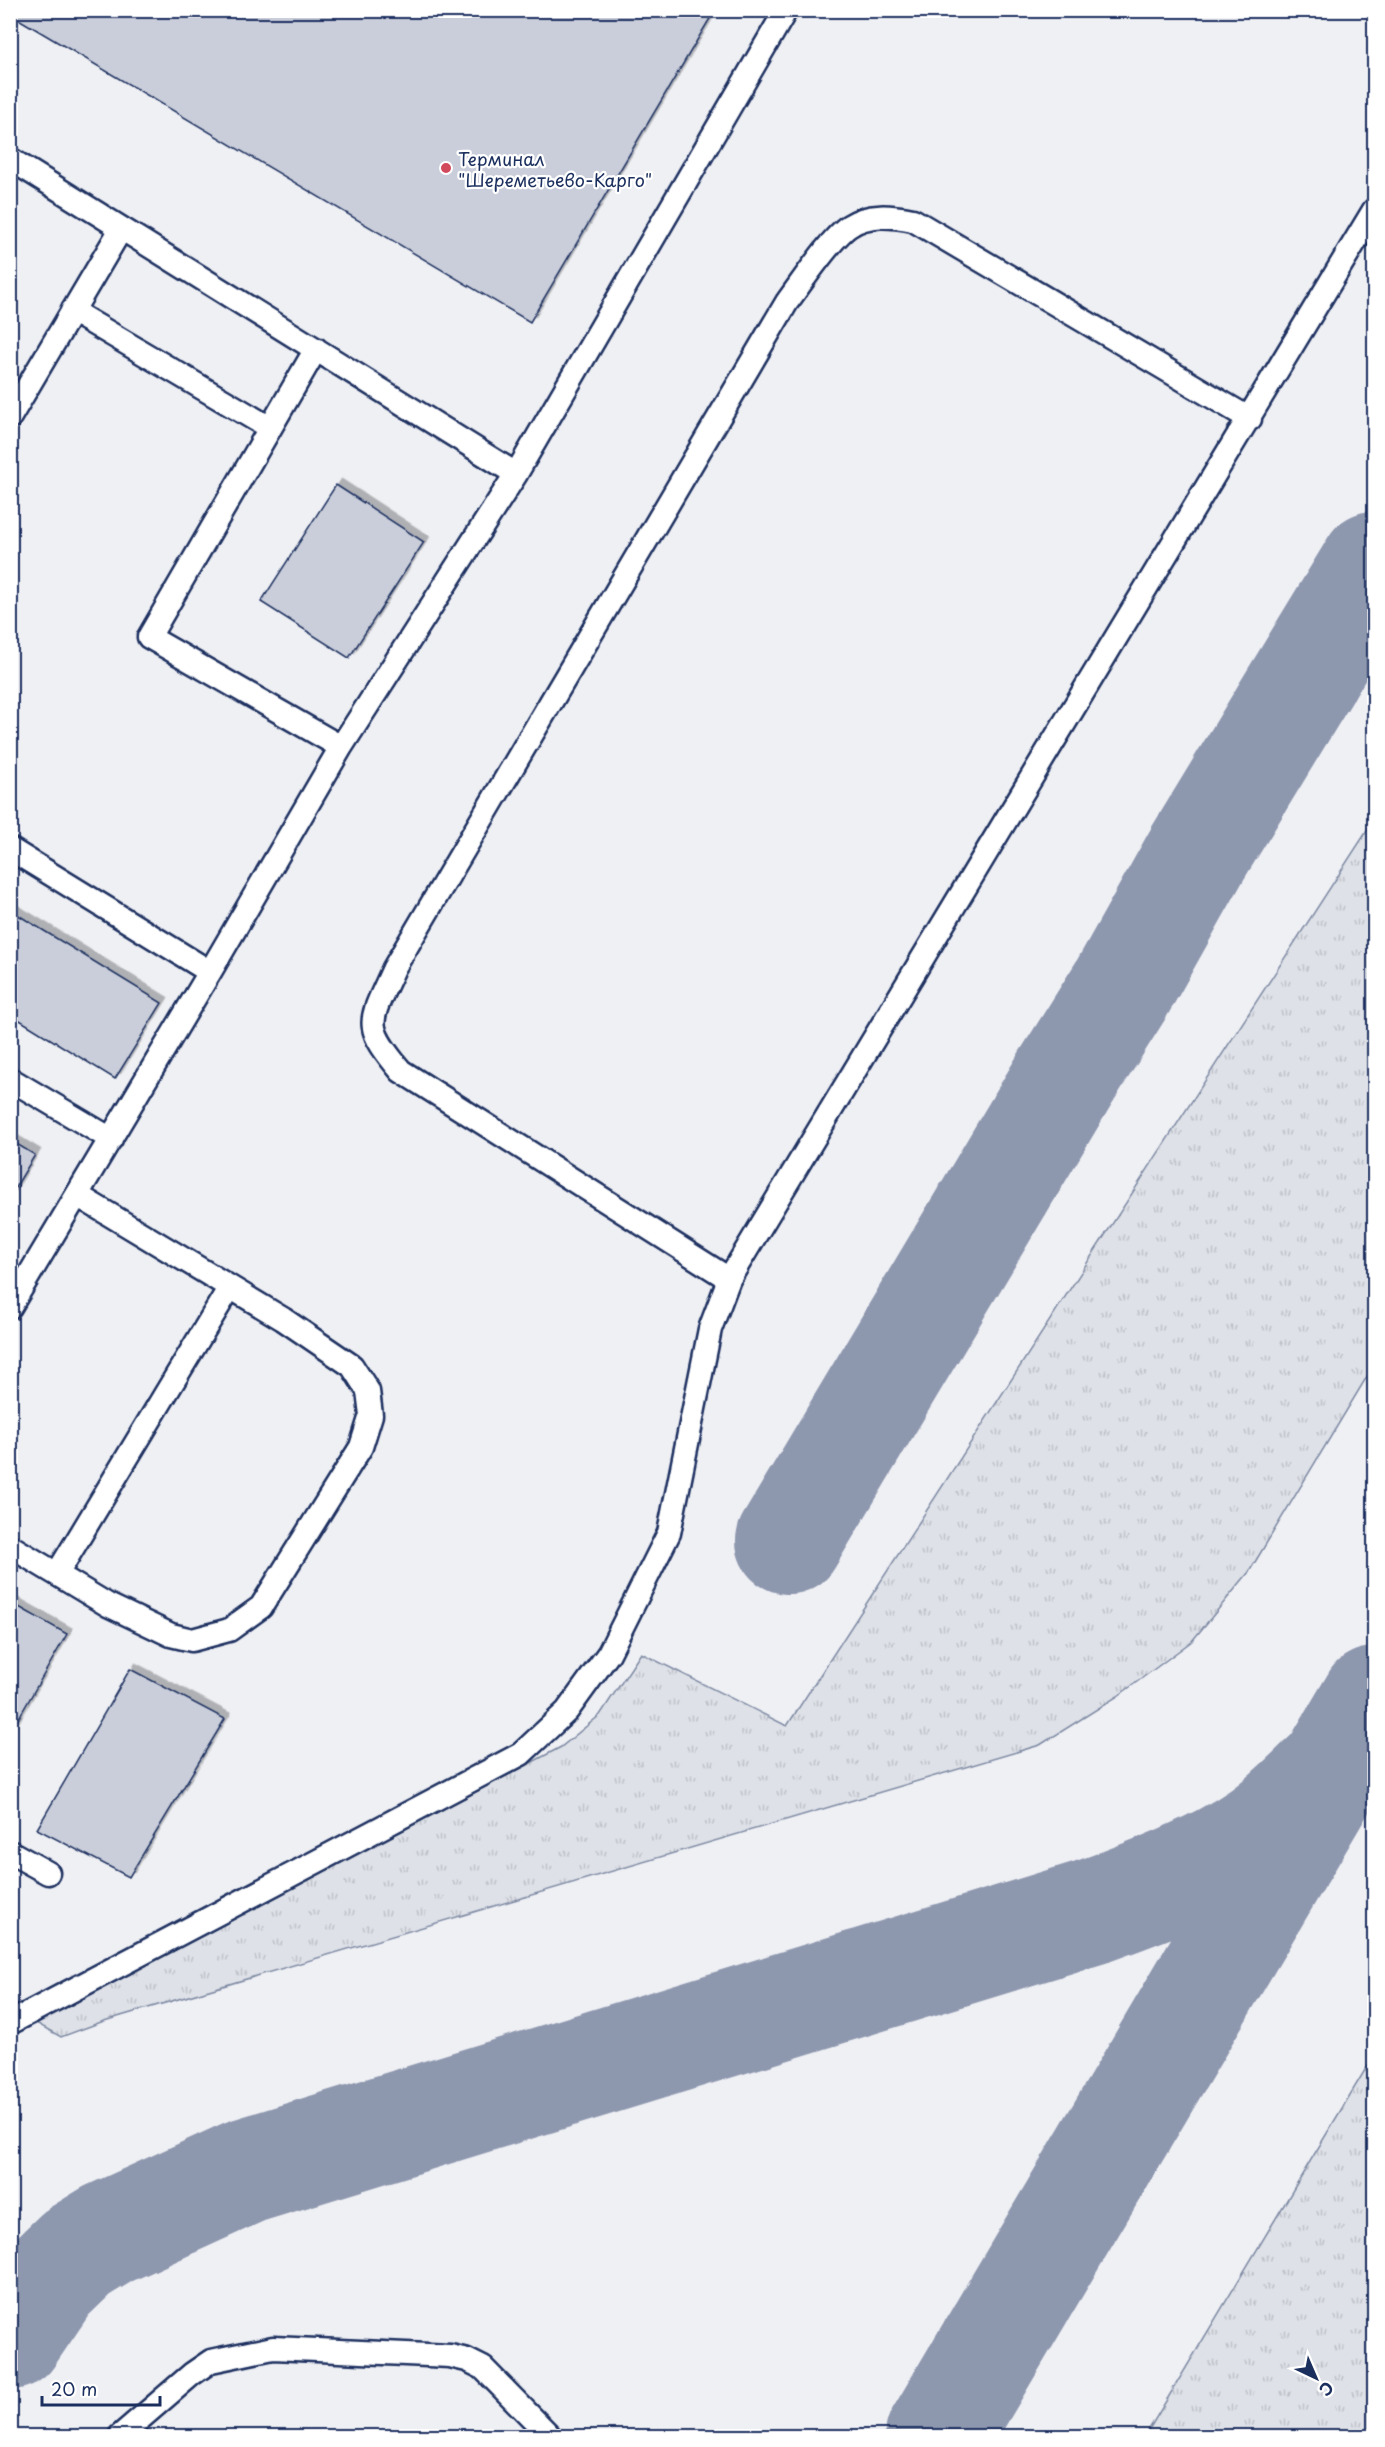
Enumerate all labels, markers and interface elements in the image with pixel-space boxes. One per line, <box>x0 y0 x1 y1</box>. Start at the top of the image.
place label: Терминал "Шереметьево-Карго" <box>458 145 652 193</box>
marker: Терминал "Шереметьево-Карго" <box>439 161 453 175</box>
north arrow <box>1286 2348 1346 2408</box>
scale bar <box>42 2369 160 2407</box>
text: 20 m <box>51 2375 97 2402</box>
text: С <box>1314 2377 1340 2402</box>

